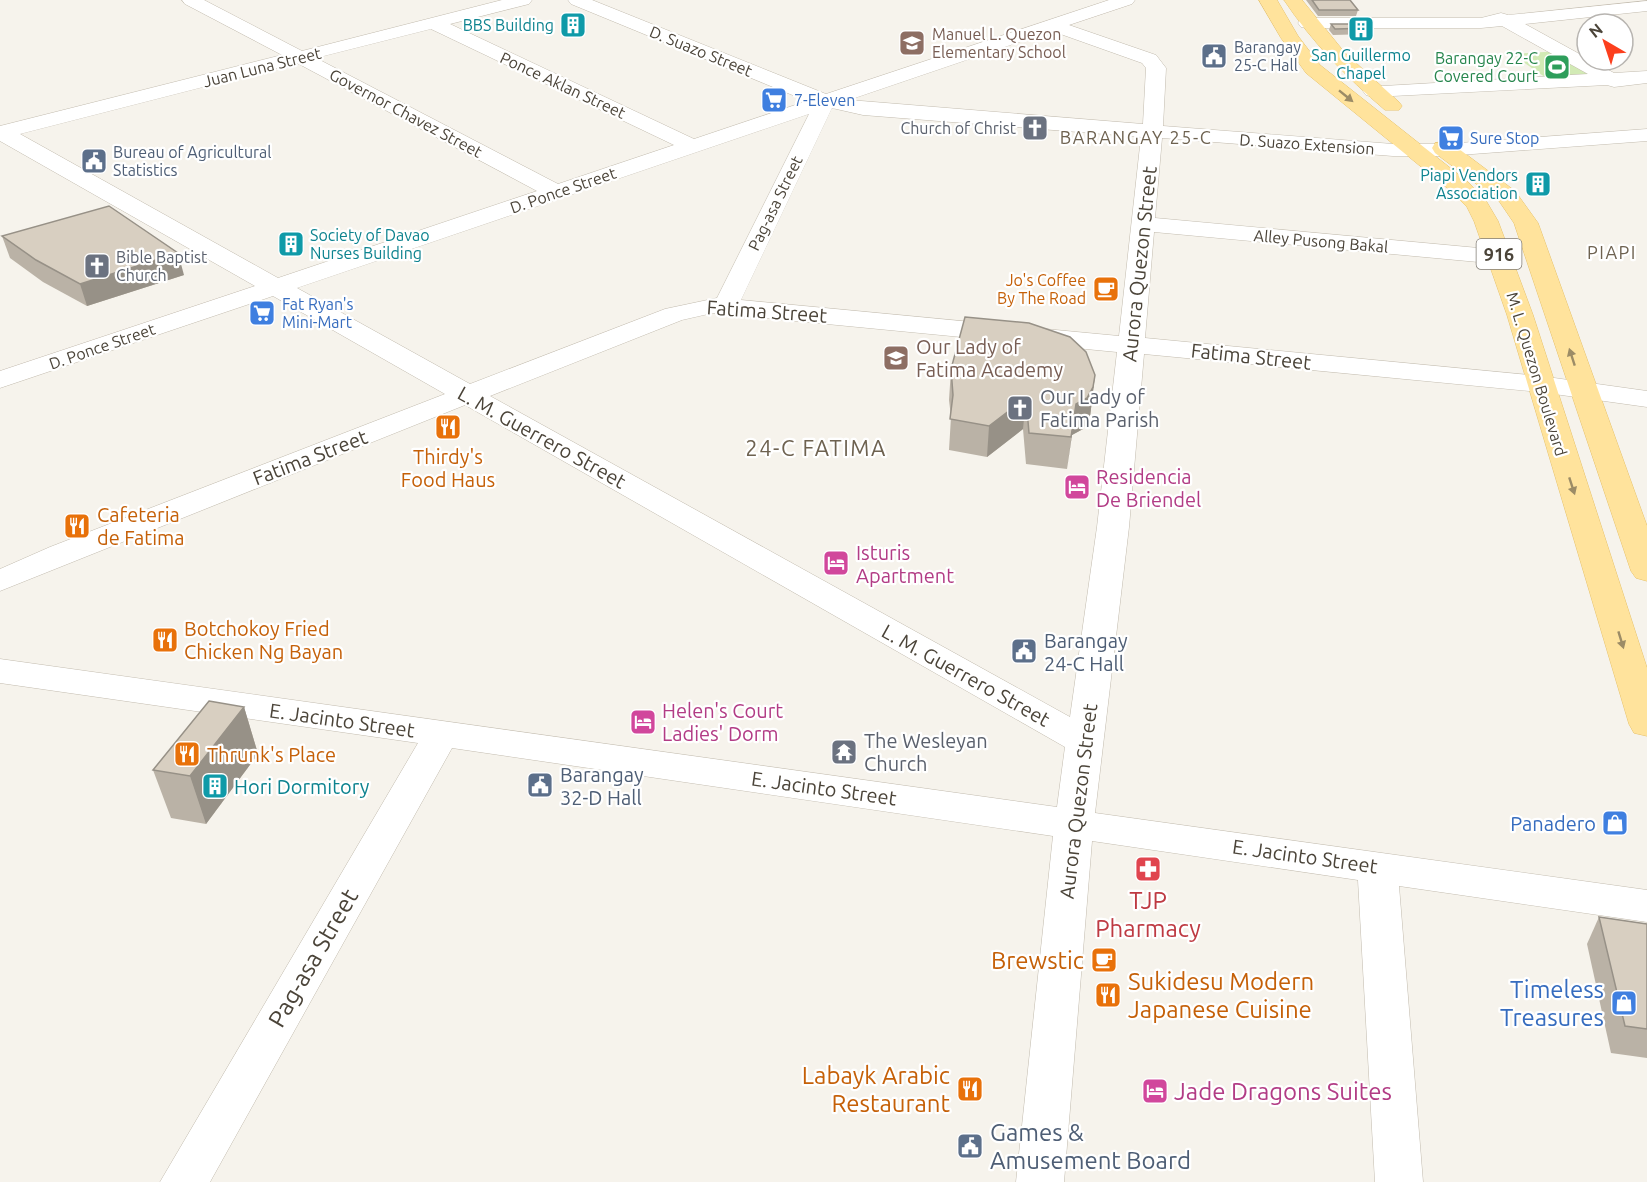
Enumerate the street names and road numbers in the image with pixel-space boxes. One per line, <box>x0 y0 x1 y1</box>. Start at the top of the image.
street label: D. Suazo Street <box>647 22 756 80</box>
street label: Juan Luna Street <box>201 43 324 90</box>
street label: Ponce Aklan Street <box>497 48 629 122</box>
street label: Governor Chavez Street <box>327 65 486 161</box>
street label: D. Suazo Extension <box>1239 130 1375 158</box>
street label: Pag-asa Street <box>744 152 806 253</box>
street label: D. Ponce Street <box>508 163 619 217</box>
street label: Aurora Quezon Street <box>1117 165 1161 363</box>
street label: Alley Pusong Bakal <box>1253 226 1389 256</box>
road number: 916 <box>1476 239 1522 269</box>
street label: M. L. Quezon Boulevard <box>1503 290 1571 458</box>
street label: Fatima Street <box>706 295 828 327</box>
street label: D. Ponce Street <box>47 319 158 373</box>
street label: Fatima Street <box>1190 338 1312 374</box>
street label: L. M. Guerrero Street <box>454 381 630 493</box>
street label: Fatima Street <box>250 425 371 489</box>
street label: L. M. Guerrero Street <box>878 619 1054 731</box>
street label: E. Jacinto Street <box>268 698 416 742</box>
street label: Aurora Quezon Street <box>1055 702 1101 900</box>
street label: E. Jacinto Street <box>750 766 898 810</box>
street label: E. Jacinto Street <box>1231 834 1379 878</box>
street label: Pag-asa Street <box>263 884 364 1032</box>

